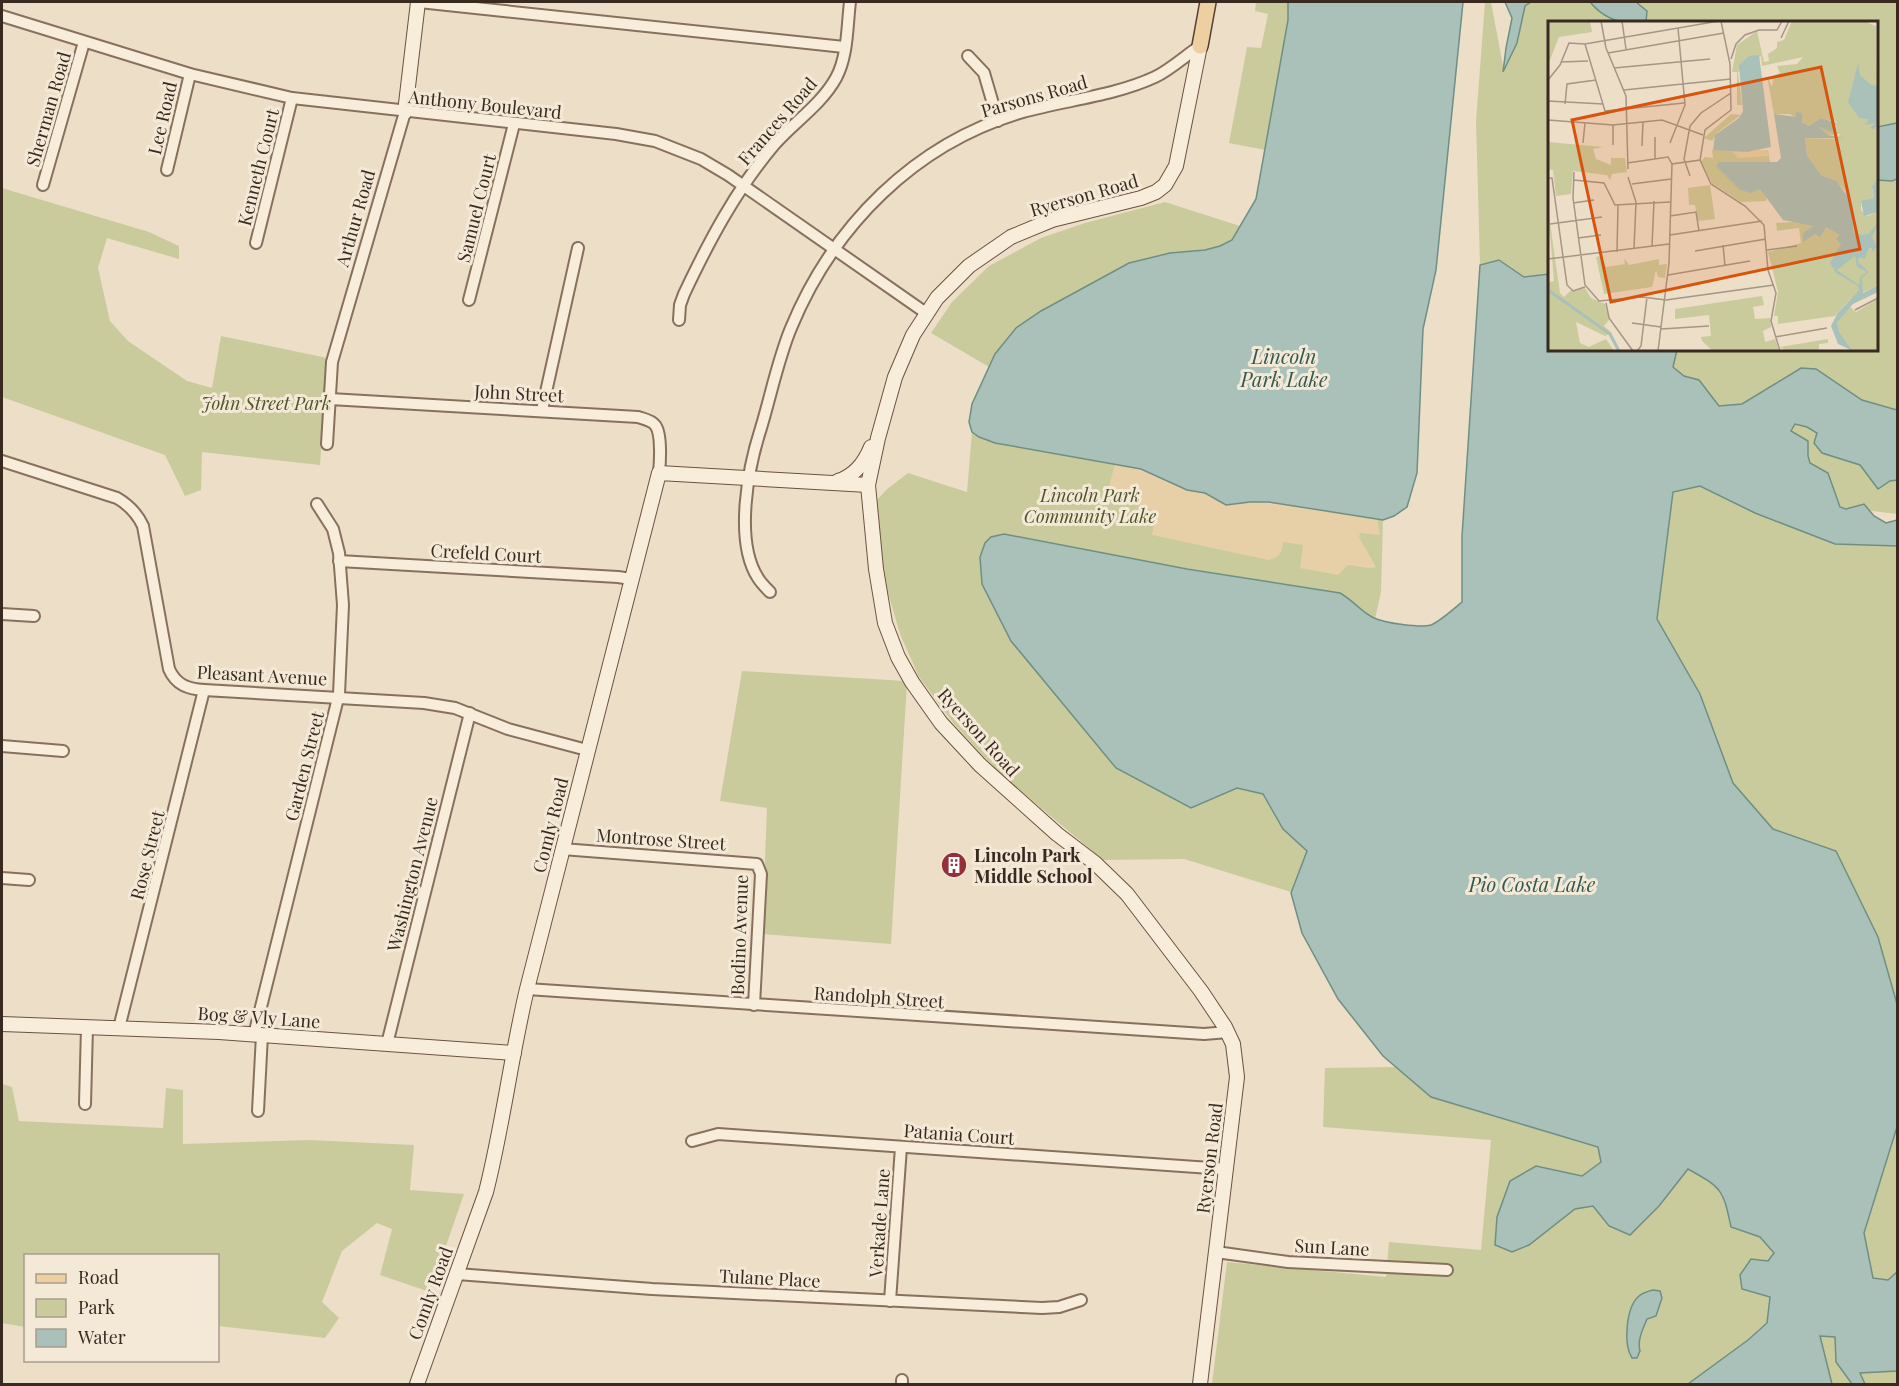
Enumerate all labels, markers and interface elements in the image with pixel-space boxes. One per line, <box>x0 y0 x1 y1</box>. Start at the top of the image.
inset map <box>1548 21 1878 351</box>
street label: Sherman Road <box>20 48 76 169</box>
street label: Parsons Road <box>978 69 1090 123</box>
street label: Frances Road <box>732 71 822 170</box>
street label: Lee Road <box>142 79 182 157</box>
street label: Anthony Boulevard <box>406 84 563 124</box>
street label: Kenneth Court <box>232 105 284 228</box>
street label: Samuel Court <box>451 151 501 265</box>
street label: Arthur Road <box>329 166 380 270</box>
street label: Ryerson Road <box>1027 168 1141 222</box>
water label: Lincoln Park Lake <box>1240 342 1328 392</box>
street label: John Street <box>473 379 565 407</box>
park label: John Street Park <box>201 391 331 415</box>
park label: Lincoln Park Community Lake <box>1024 483 1156 528</box>
street label: Crefeld Court <box>430 538 543 568</box>
street label: Pleasant Avenue <box>196 660 328 690</box>
street label: Ryerson Road <box>933 683 1026 782</box>
street label: Garden Street <box>279 708 329 823</box>
street label: Comly Road <box>527 774 574 875</box>
street label: Washington Avenue <box>381 794 443 955</box>
street label: Rose Street <box>124 807 170 902</box>
street label: Montrose Street <box>595 823 727 856</box>
place label: Lincoln Park Middle School <box>974 843 1093 888</box>
building icon: Lincoln Park Middle School <box>939 850 969 880</box>
water label: Pio Costa Lake <box>1468 870 1596 897</box>
street label: Bodino Avenue <box>725 874 753 996</box>
street label: Randolph Street <box>813 980 946 1014</box>
street label: Bog & Vly Lane <box>197 1001 321 1033</box>
street label: Ryerson Road <box>1190 1101 1228 1215</box>
street label: Patania Court <box>903 1118 1016 1150</box>
street label: Verkade Lane <box>863 1168 895 1279</box>
street label: Sun Lane <box>1294 1233 1370 1261</box>
street label: Comly Road <box>402 1243 458 1343</box>
legend <box>24 1254 219 1362</box>
street label: Tulane Place <box>719 1263 821 1293</box>
text: Road <box>78 1265 119 1289</box>
text: Park <box>78 1295 115 1319</box>
text: Water <box>77 1325 126 1349</box>

